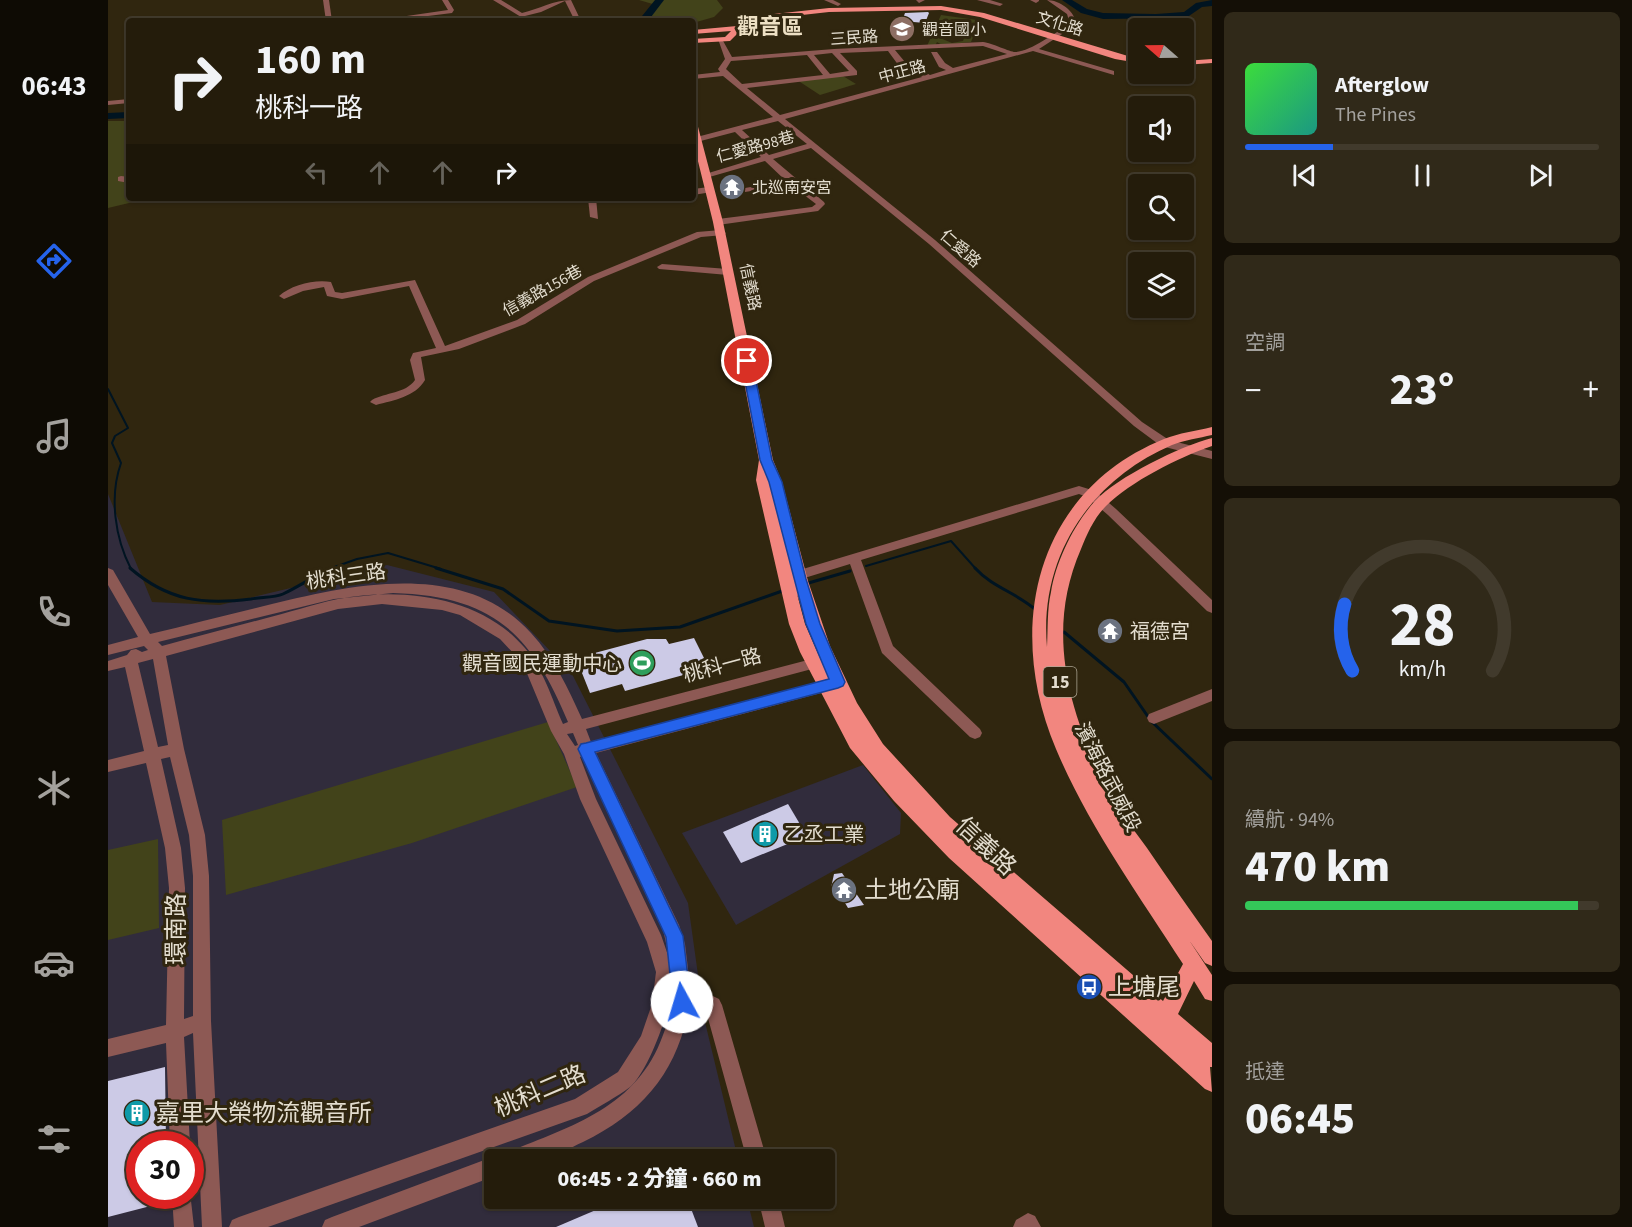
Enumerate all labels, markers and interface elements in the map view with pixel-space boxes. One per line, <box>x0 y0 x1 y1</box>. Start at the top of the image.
street label: 文化路 <box>1034 6 1086 41</box>
district label: 觀音區 <box>737 11 803 43</box>
school or university icon: 觀音國小 <box>887 14 917 44</box>
north arrow <box>1128 18 1194 84</box>
map controls <box>1128 18 1194 318</box>
place label: 觀音國小 <box>922 19 986 41</box>
street label: 三民路 <box>829 25 879 51</box>
text: 160 m <box>255 30 366 90</box>
icon: right <box>156 42 234 120</box>
street label: 中正路 <box>876 55 928 89</box>
text: 06:43 <box>21 67 87 106</box>
text: Afterglow <box>1335 69 1429 101</box>
text: 桃科一路 <box>255 89 363 128</box>
button: sound <box>1128 96 1194 162</box>
text: The Pines <box>1335 101 1416 129</box>
street label: 仁愛路98巷 <box>714 126 797 168</box>
icon: left <box>300 156 333 189</box>
icon: ahead <box>363 156 396 189</box>
icon: ahead <box>426 156 459 189</box>
icon: right <box>489 156 522 189</box>
icon: previous <box>1288 159 1321 192</box>
icon: pause <box>1406 159 1439 192</box>
icon: next <box>1524 159 1557 192</box>
temple icon: 北巡南安宮 <box>717 172 747 202</box>
button: search <box>1128 174 1194 240</box>
place label: 北巡南安宮 <box>752 177 832 199</box>
street label: 仁愛路 <box>935 225 986 273</box>
icon: directions <box>33 240 75 282</box>
button: layers <box>1128 252 1194 318</box>
street label: 信義路156巷 <box>499 260 586 322</box>
street label: 信義路 <box>734 261 766 313</box>
text: 空調 <box>1245 329 1285 357</box>
pin <box>721 335 772 386</box>
icon: arrive <box>730 344 763 377</box>
text: 23° <box>1390 358 1454 422</box>
text: − <box>1245 367 1261 414</box>
text: + <box>1583 367 1599 414</box>
icon: music <box>33 415 75 457</box>
street label: 桃科三路 <box>305 558 388 596</box>
text: 28 <box>1389 581 1455 670</box>
icon: phone <box>33 591 75 633</box>
temple icon: 福德宮 <box>1095 616 1125 646</box>
place label: 福德宮 <box>1130 618 1190 646</box>
street label: 桃科一路 <box>680 642 765 690</box>
sports icon: 觀音國民運動中心 <box>627 648 657 678</box>
place label: 觀音國民運動中心 <box>462 650 622 678</box>
text: km/h <box>1398 654 1446 685</box>
road number: 15 <box>1044 667 1076 697</box>
street label: 濱海路武威段 <box>1067 718 1147 837</box>
icon: climate <box>33 767 75 809</box>
text: 續航 · 94% <box>1245 806 1334 834</box>
street label: 信義路 <box>947 809 1024 884</box>
building icon: 乙丞工業 <box>750 819 780 849</box>
place label: 乙丞工業 <box>784 821 864 849</box>
text: 470 km <box>1245 835 1390 899</box>
place label: 土地公廟 <box>864 873 960 908</box>
temple icon: 土地公廟 <box>829 875 859 905</box>
street label: 環南路 <box>159 893 194 965</box>
icon: car <box>33 942 75 984</box>
position arrow <box>650 970 714 1034</box>
place label: 上塘尾 <box>1108 970 1180 1005</box>
bus stop icon: 上塘尾 <box>1074 972 1104 1002</box>
street label: 桃科二路 <box>489 1057 591 1126</box>
text: 抵達 <box>1245 1058 1285 1086</box>
text: 06:45 <box>1245 1087 1355 1151</box>
place label: 嘉里大榮物流觀音所 <box>156 1096 372 1131</box>
building icon: 嘉里大榮物流觀音所 <box>122 1098 152 1128</box>
icon: filters <box>33 1118 75 1160</box>
speed limit sign: 30 <box>126 1131 204 1209</box>
text: 06:45 · 2 分鐘 · 660 m <box>558 1163 761 1195</box>

